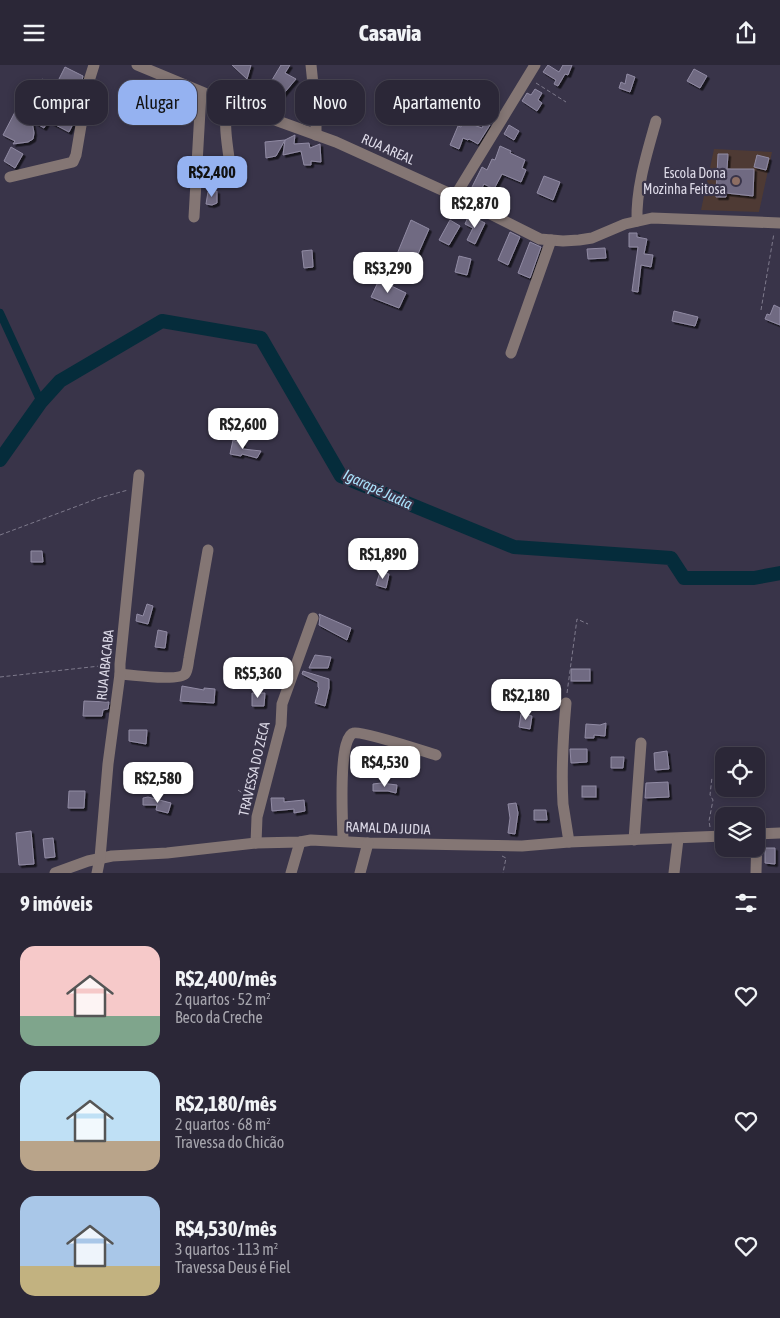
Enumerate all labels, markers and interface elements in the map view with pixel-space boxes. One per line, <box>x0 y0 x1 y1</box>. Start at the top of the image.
icon: menu <box>20 19 48 47</box>
icon: share <box>732 19 760 47</box>
text: Casavia <box>359 20 421 46</box>
chip: Comprar <box>15 80 108 125</box>
chip: Alugar <box>118 80 197 125</box>
chip: Filtros <box>207 80 285 125</box>
chip: Novo <box>295 80 365 125</box>
chip: Apartamento <box>375 80 499 125</box>
street label: RUA AREAL <box>359 130 417 168</box>
pin: R$2,400 <box>166 155 258 198</box>
text: R$2,400 <box>188 163 236 181</box>
place label: Escola Dona Mozinha Feitosa <box>643 165 726 197</box>
marker: Escola Dona Mozinha Feitosa <box>730 175 742 187</box>
pin: R$2,870 <box>429 186 521 229</box>
text: R$2,870 <box>451 194 499 212</box>
pin: R$3,290 <box>342 251 434 294</box>
text: R$3,290 <box>364 259 412 277</box>
pin: R$2,600 <box>197 407 289 450</box>
text: R$2,600 <box>219 415 267 433</box>
water label: Igarapé Judia <box>341 466 415 512</box>
pin: R$1,890 <box>337 537 429 580</box>
text: R$1,890 <box>359 545 407 563</box>
street label: RUA ABACABA <box>93 629 117 701</box>
pin: R$5,360 <box>212 657 304 699</box>
text: R$5,360 <box>234 664 282 682</box>
pin: R$2,180 <box>480 679 572 721</box>
text: R$2,180 <box>502 686 550 704</box>
street label: TRAVESSA DO ZECA <box>235 720 273 818</box>
pin: R$4,530 <box>339 745 431 788</box>
map controls <box>715 747 765 857</box>
button: locate <box>715 747 765 797</box>
text: R$4,530 <box>361 753 409 771</box>
pin: R$2,580 <box>112 761 204 804</box>
text: R$2,580 <box>134 769 182 787</box>
button: layers <box>715 807 765 857</box>
street label: RAMAL DA JUDIA <box>345 819 431 837</box>
icon: filters <box>732 889 760 917</box>
text: 9 imóveis <box>20 891 93 915</box>
icon: home <box>60 966 120 1026</box>
text: R$2,400/mês <box>175 966 277 990</box>
icon: heart <box>732 982 760 1010</box>
text: 2 quartos · 52 m² <box>175 990 271 1008</box>
text: Beco da Creche <box>175 1008 263 1026</box>
icon: home <box>60 1091 120 1151</box>
text: R$2,180/mês <box>175 1091 277 1115</box>
icon: heart <box>732 1107 760 1135</box>
text: 2 quartos · 68 m² <box>175 1115 271 1133</box>
text: Travessa do Chicão <box>175 1133 284 1151</box>
icon: home <box>60 1216 120 1276</box>
text: R$4,530/mês <box>175 1216 277 1240</box>
icon: heart <box>732 1232 760 1260</box>
text: 3 quartos · 113 m² <box>175 1240 278 1258</box>
text: Travessa Deus é Fiel <box>175 1258 290 1276</box>

